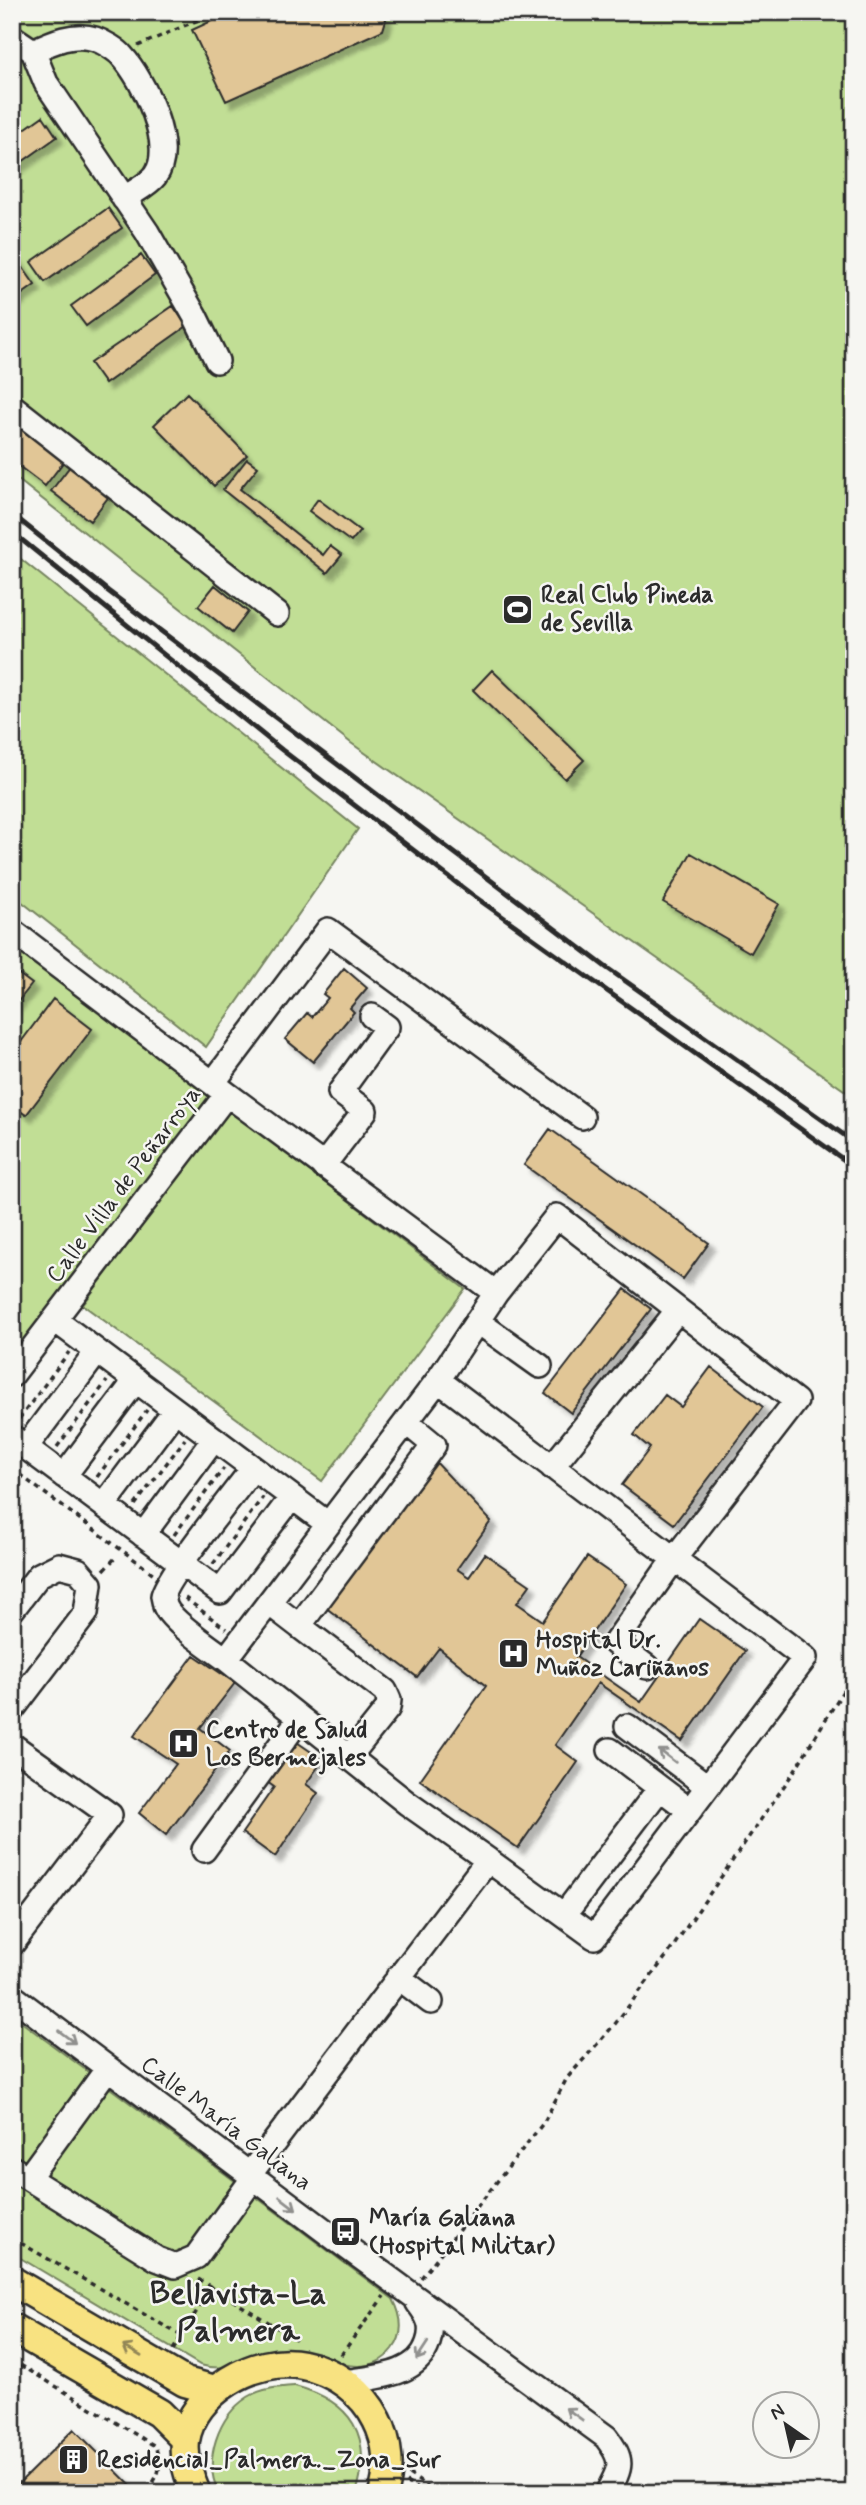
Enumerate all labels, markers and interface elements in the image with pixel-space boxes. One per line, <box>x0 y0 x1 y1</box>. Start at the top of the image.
place label: Real Club Pineda de Sevilla <box>541 580 714 639</box>
sports icon: Real Club Pineda de Sevilla <box>501 592 535 626</box>
street label: Calle Villa de Peñarroya <box>40 1080 208 1290</box>
place label: Hospital Dr. Muñoz Cariñanos <box>536 1625 709 1684</box>
hospital icon: Hospital Dr. Muñoz Cariñanos <box>496 1637 530 1671</box>
place label: Centro de Salud Los Bermejales <box>206 1715 367 1775</box>
hospital icon: Centro de Salud Los Bermejales <box>166 1727 200 1761</box>
one-way arrow <box>658 1748 677 1763</box>
one-way arrow <box>57 2030 76 2045</box>
street label: Calle María Galiana <box>134 2049 318 2199</box>
one-way arrow <box>278 2196 297 2210</box>
place label: María Galiana (Hospital Militar) <box>369 2203 555 2262</box>
bus stop icon: María Galiana (Hospital Militar) <box>329 2215 363 2249</box>
district label: Bellavista-La Palmera <box>150 2273 326 2352</box>
one-way arrow <box>415 2341 430 2360</box>
one-way arrow <box>122 2343 142 2357</box>
north arrow <box>750 2390 820 2460</box>
text: N <box>765 2398 790 2426</box>
one-way arrow <box>565 2407 584 2421</box>
building icon: Residencial_Palmera._Zona_Sur <box>57 2443 91 2477</box>
place label: Residencial_Palmera._Zona_Sur <box>97 2445 442 2476</box>

